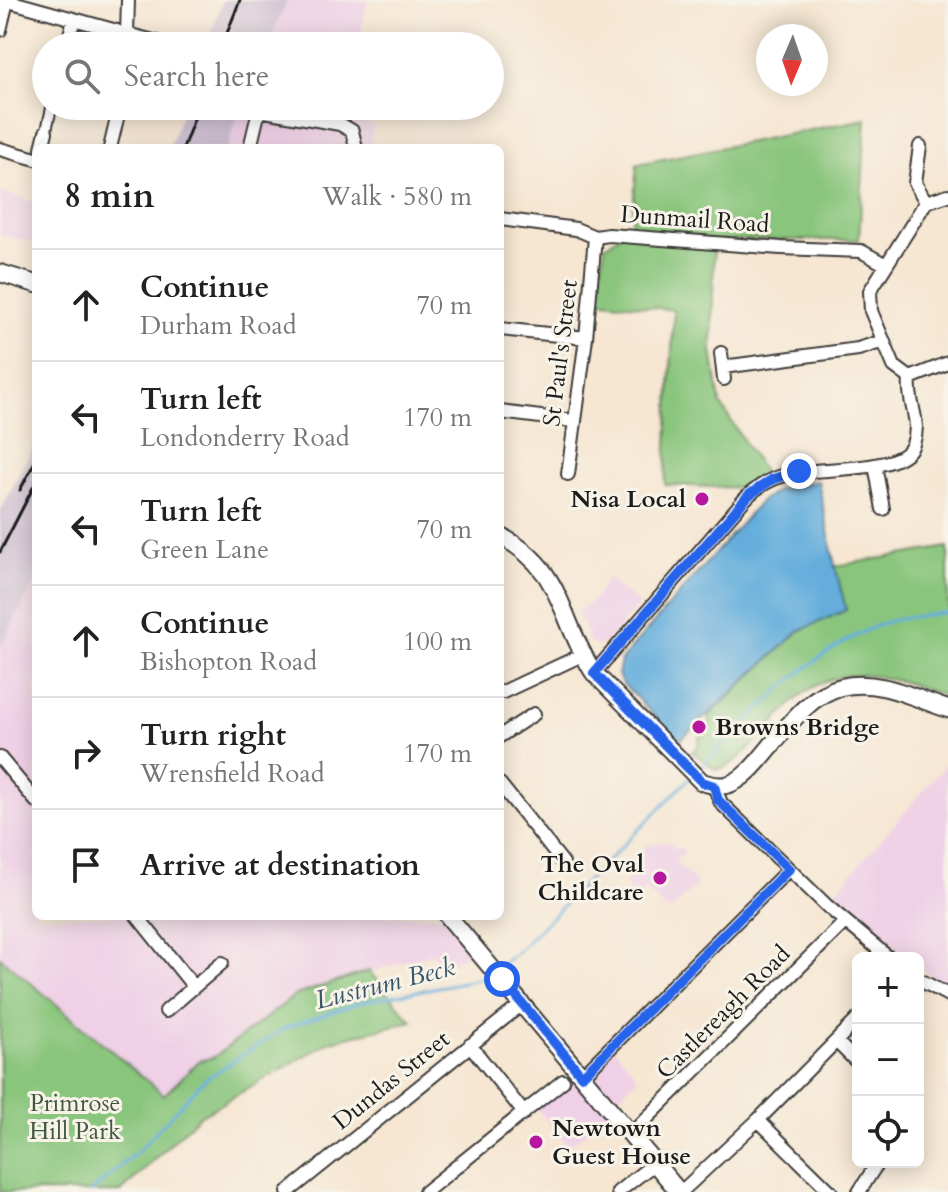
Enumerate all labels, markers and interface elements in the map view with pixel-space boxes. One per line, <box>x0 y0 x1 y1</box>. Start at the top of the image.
north arrow <box>756 24 828 96</box>
search box <box>32 32 504 120</box>
icon: search <box>60 54 104 98</box>
text: Search here <box>124 56 269 97</box>
text: 8 min <box>64 173 155 219</box>
text: Walk · 580 m <box>322 179 472 214</box>
street label: Dunmail Road <box>619 198 771 241</box>
text: Continue <box>140 267 269 308</box>
street label: St Paul's Street <box>535 277 586 428</box>
icon: ahead <box>64 283 108 327</box>
text: 70 m <box>416 288 472 323</box>
text: Durham Road <box>140 308 297 343</box>
text: Turn left <box>140 379 262 420</box>
icon: left <box>64 395 108 439</box>
text: 170 m <box>403 400 472 435</box>
text: Londonderry Road <box>140 420 350 455</box>
route end <box>781 453 817 489</box>
place label: Nisa Local <box>571 483 686 516</box>
marker: Nisa Local <box>693 490 711 508</box>
text: Turn left <box>140 491 262 532</box>
icon: left <box>64 507 108 551</box>
text: 70 m <box>416 512 472 547</box>
text: Green Lane <box>140 532 269 567</box>
text: Continue <box>140 603 269 644</box>
icon: ahead <box>64 619 108 663</box>
text: 100 m <box>403 624 472 659</box>
text: Bishopton Road <box>140 644 317 679</box>
place label: Browns Bridge <box>715 711 880 744</box>
text: Turn right <box>140 715 286 756</box>
marker: Browns Bridge <box>690 718 708 736</box>
icon: right <box>64 731 108 775</box>
text: 170 m <box>403 736 472 771</box>
text: Wrensfield Road <box>140 756 325 791</box>
icon: arrive <box>64 843 108 887</box>
text: Arrive at destination <box>140 845 420 886</box>
place label: The Oval Childcare <box>538 848 644 909</box>
marker: The Oval Childcare <box>651 869 669 887</box>
street label: Castlereagh Road <box>649 938 798 1087</box>
water label: Lustrum Beck <box>312 949 459 1018</box>
map controls <box>852 952 924 1168</box>
button: + <box>852 952 924 1024</box>
route start <box>484 961 520 997</box>
street label: Dundas Street <box>326 1023 457 1138</box>
button: − <box>852 1024 924 1096</box>
park label: Primrose Hill Park <box>29 1087 121 1148</box>
button: locate <box>852 1096 924 1168</box>
place label: Newtown Guest House <box>552 1112 691 1173</box>
marker: Newtown Guest House <box>527 1133 545 1151</box>

